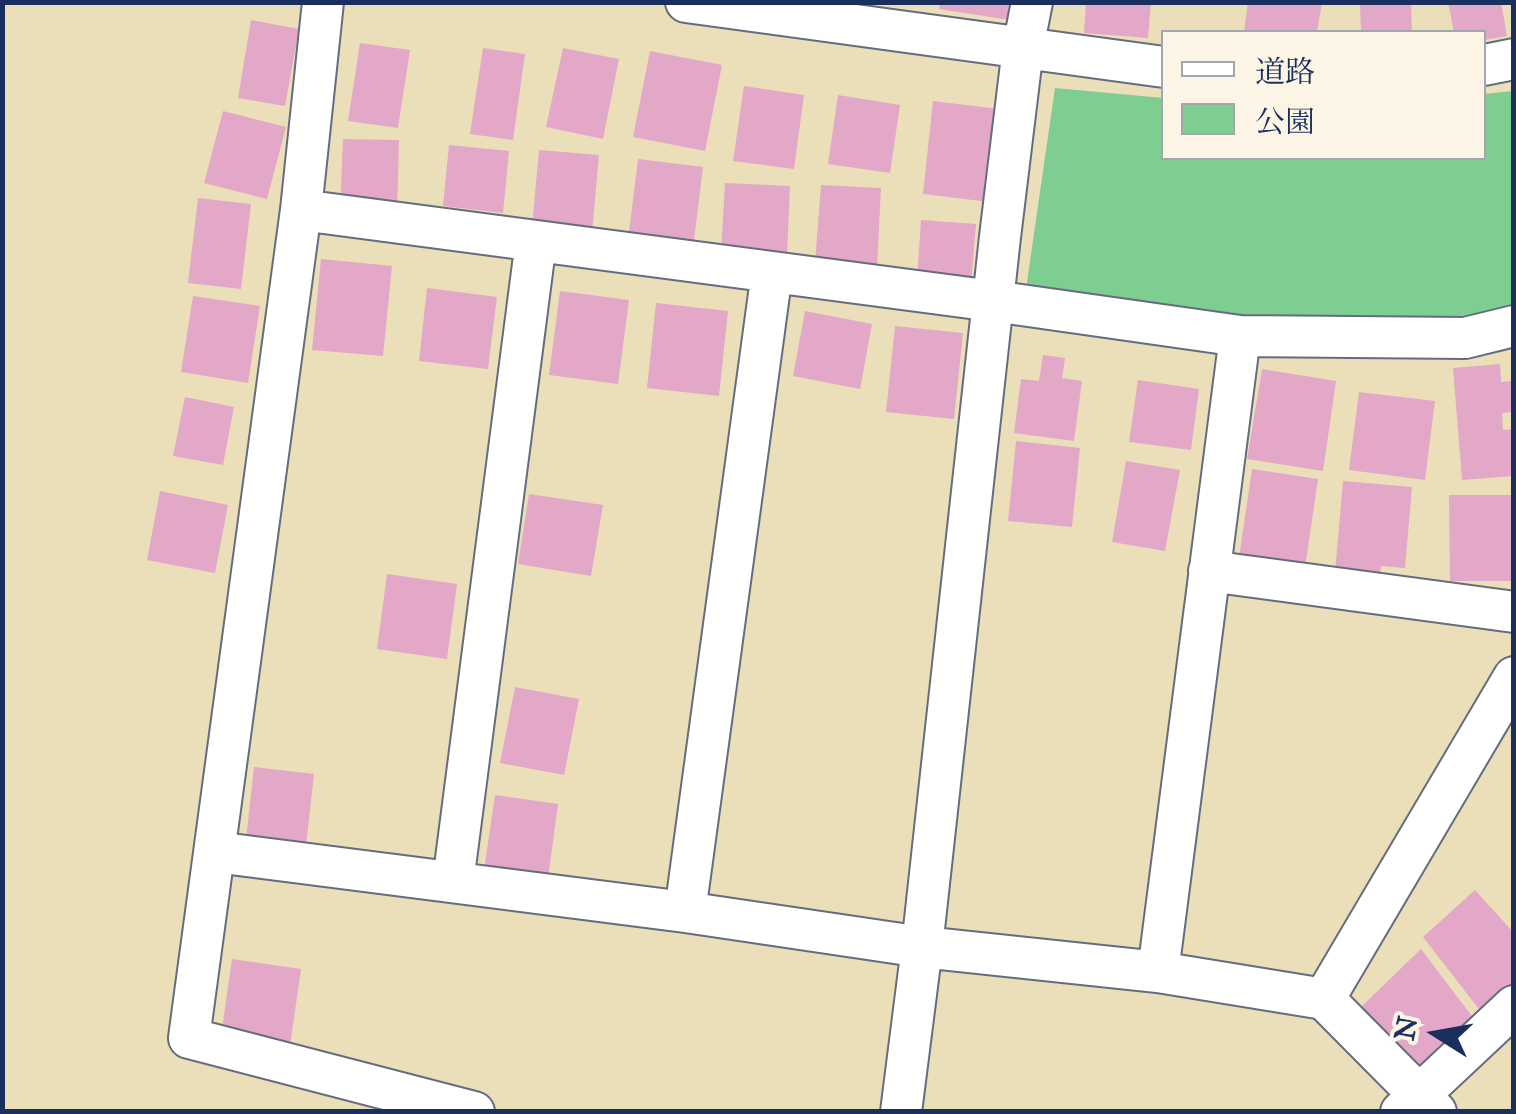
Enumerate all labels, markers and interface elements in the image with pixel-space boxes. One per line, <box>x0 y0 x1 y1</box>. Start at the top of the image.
legend <box>1161 30 1486 160</box>
text: 道路 <box>1255 54 1315 90</box>
text: 公園 <box>1255 104 1315 140</box>
north arrow <box>1386 984 1486 1084</box>
text: N <box>1387 1013 1426 1043</box>

